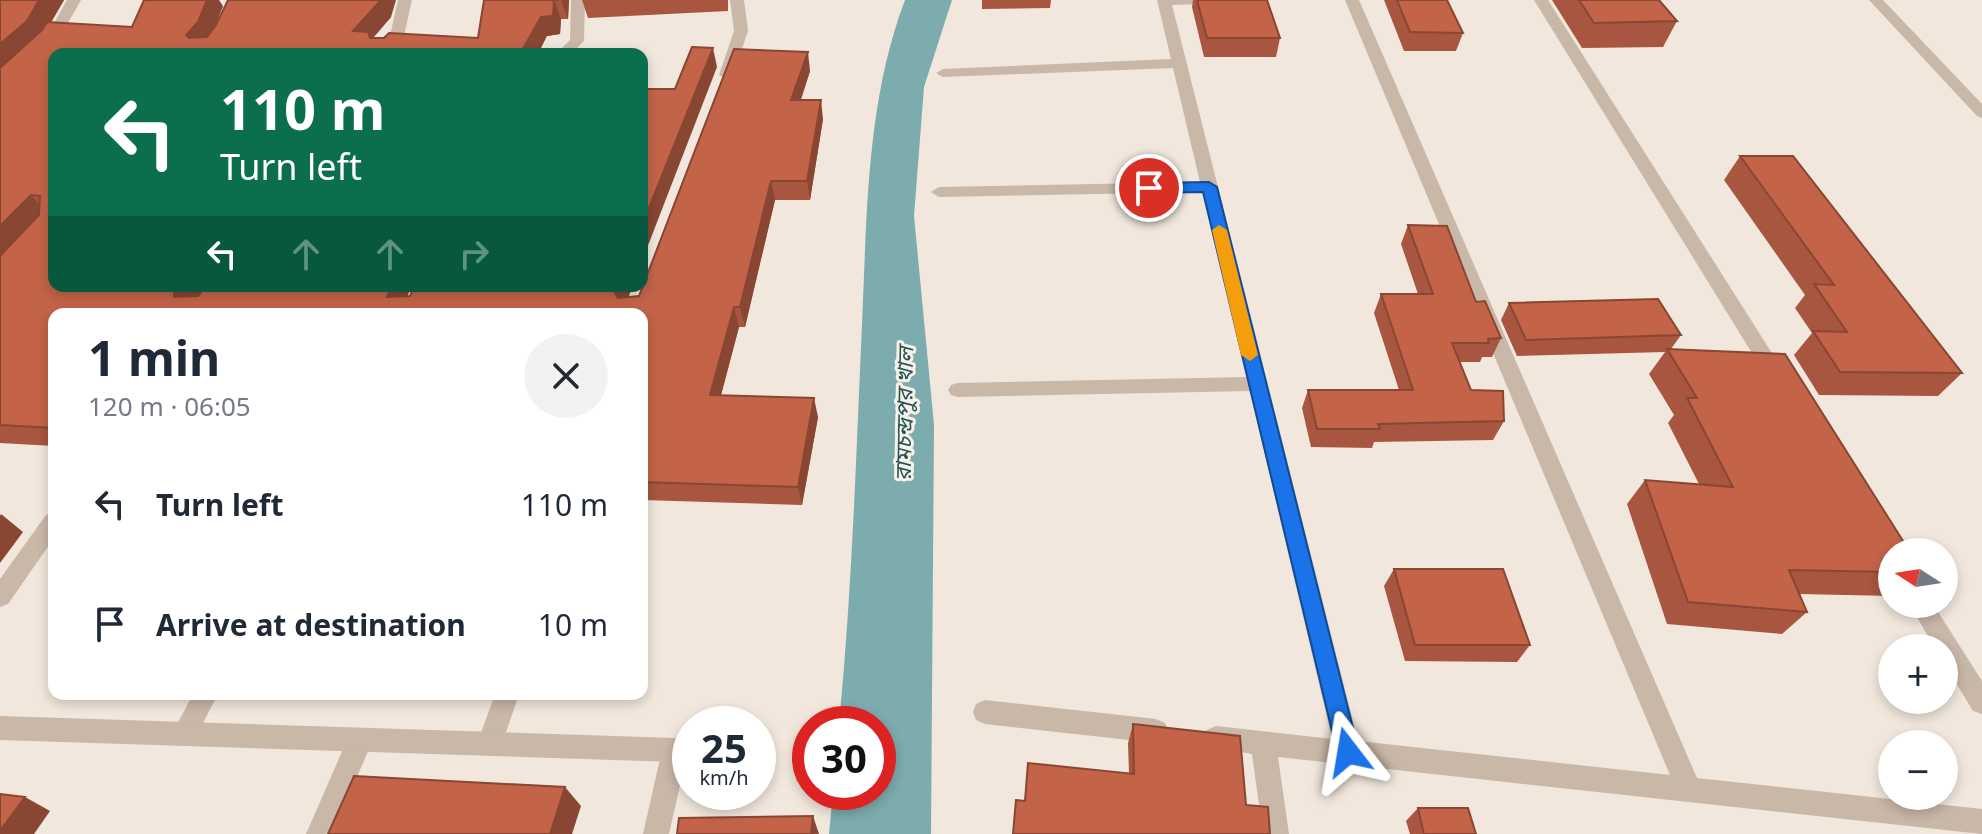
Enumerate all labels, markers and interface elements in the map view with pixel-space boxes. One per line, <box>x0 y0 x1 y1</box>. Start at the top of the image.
text: 110 m <box>220 70 385 146</box>
icon: left <box>88 80 192 184</box>
text: Turn left <box>220 142 362 191</box>
pin <box>1115 154 1183 222</box>
icon: arrive <box>1127 166 1171 210</box>
icon: left <box>200 232 244 276</box>
icon: ahead <box>284 232 328 276</box>
icon: ahead <box>368 232 412 276</box>
icon: right <box>452 232 496 276</box>
text: 1 min <box>88 325 220 390</box>
button: close <box>524 334 608 418</box>
water label: রামচন্দ্রপুর খাল <box>887 343 919 481</box>
text: 120 m · 06:05 <box>88 388 251 424</box>
icon: left <box>88 482 132 526</box>
text: Turn left <box>156 484 284 525</box>
text: 110 m <box>521 484 608 525</box>
north arrow <box>1878 538 1958 618</box>
map controls <box>1878 538 1958 810</box>
icon: arrive <box>88 602 132 646</box>
text: Arrive at destination <box>156 604 466 645</box>
text: 10 m <box>538 604 608 645</box>
button: + <box>1878 634 1958 714</box>
speed limit sign: 30 <box>792 706 896 810</box>
position arrow <box>1306 710 1390 794</box>
text: 25 <box>701 720 747 775</box>
button: − <box>1878 730 1958 810</box>
text: km/h <box>699 764 749 791</box>

